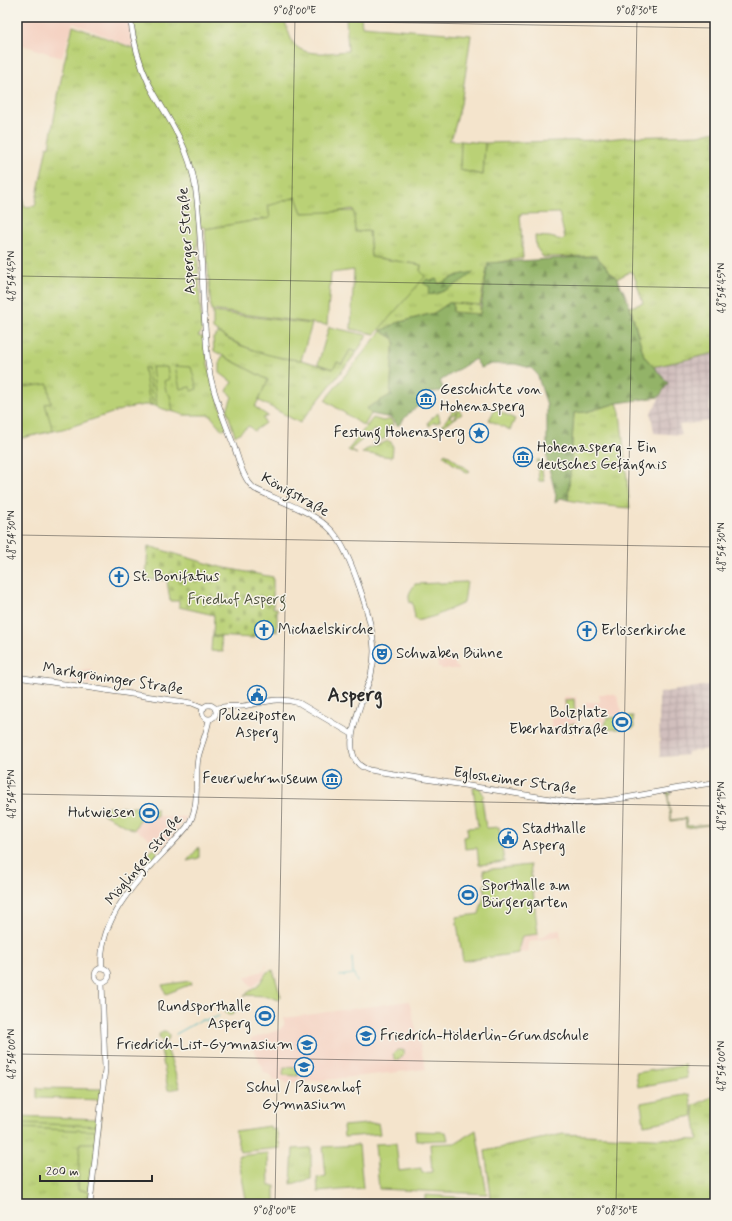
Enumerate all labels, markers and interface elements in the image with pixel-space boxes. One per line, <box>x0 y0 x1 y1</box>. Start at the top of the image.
text: 9°08'00"E <box>274 4 316 18</box>
text: 9°08'30"E <box>616 4 658 18</box>
street label: Asperger Straße <box>173 187 201 295</box>
text: 48°54'45"N <box>5 251 19 301</box>
text: 48°54'45"N <box>715 263 729 313</box>
place label: Geschichte von Hohenasperg <box>440 380 542 417</box>
museum icon: Geschichte von Hohenasperg <box>415 388 437 410</box>
place icon: Festung Hohenasperg <box>468 422 490 444</box>
place label: Festung Hohenasperg <box>334 423 465 444</box>
place label: Hohenasperg - Ein deutsches Gefängnis <box>537 438 667 476</box>
museum icon: Hohenasperg - Ein deutsches Gefängnis <box>512 446 534 468</box>
street label: Königstraße <box>257 468 333 523</box>
text: 48°54'30"N <box>5 510 19 560</box>
text: 48°54'30"N <box>715 522 729 572</box>
church icon: St. Bonifatius <box>108 566 130 588</box>
place label: St. Bonifatius <box>133 567 220 587</box>
park label: Friedhof Asperg <box>188 590 286 611</box>
church icon: Michaelskirche <box>253 619 275 641</box>
place label: Michaelskirche <box>278 620 374 640</box>
church icon: Erlöserkirche <box>576 620 598 642</box>
place label: Erlöserkirche <box>601 621 686 641</box>
theatre icon: Schwaben Bühne <box>371 643 393 665</box>
place label: Schwaben Bühne <box>396 644 503 664</box>
street label: Markgröninger Straße <box>41 658 185 701</box>
district label: Asperg <box>328 683 382 709</box>
public building icon: Polizeiposten Asperg <box>246 684 268 706</box>
place label: Bolzplatz Eberhardstraße <box>509 703 608 740</box>
place label: Polizeiposten Asperg <box>218 706 296 743</box>
sports icon: Bolzplatz Eberhardstraße <box>611 711 633 733</box>
street label: Eglosheimer Straße <box>452 762 578 800</box>
museum icon: Feuerwehrmuseum <box>321 768 343 790</box>
text: 48°54'15"N <box>5 769 19 818</box>
place label: Feuerwehrmuseum <box>202 769 318 789</box>
text: 48°54'15"N <box>715 781 729 830</box>
sports icon: Hutwiesen <box>138 802 160 824</box>
place label: Hutwiesen <box>68 803 135 823</box>
street label: Möglinger Straße <box>101 810 188 910</box>
place label: Stadthalle Asperg <box>522 819 586 856</box>
public building icon: Stadthalle Asperg <box>497 827 519 849</box>
place label: Sporthalle am Bürgergarten <box>482 876 570 914</box>
sports icon: Sporthalle am Bürgergarten <box>457 884 479 906</box>
place label: Rundsporthalle Asperg <box>157 997 251 1034</box>
sports icon: Rundsporthalle Asperg <box>254 1005 276 1027</box>
school or university icon: Friedrich-Hölderlin-Grundschule <box>355 1025 377 1047</box>
place label: Friedrich-Hölderlin-Grundschule <box>380 1026 589 1046</box>
text: 48°54'00"N <box>5 1028 19 1079</box>
school or university icon: Friedrich-List-Gymnasium <box>296 1034 318 1056</box>
place label: Friedrich-List-Gymnasium <box>116 1035 293 1055</box>
text: 48°54'00"N <box>715 1040 729 1091</box>
school or university icon: Schul / Pausenhof Gymnasium <box>293 1056 315 1078</box>
place label: Schul / Pausenhof Gymnasium <box>246 1078 362 1115</box>
scale bar <box>40 1157 152 1183</box>
text: 200 m <box>46 1164 79 1180</box>
text: 9°08'00"E <box>254 1204 296 1218</box>
text: 9°08'30"E <box>596 1204 638 1218</box>

